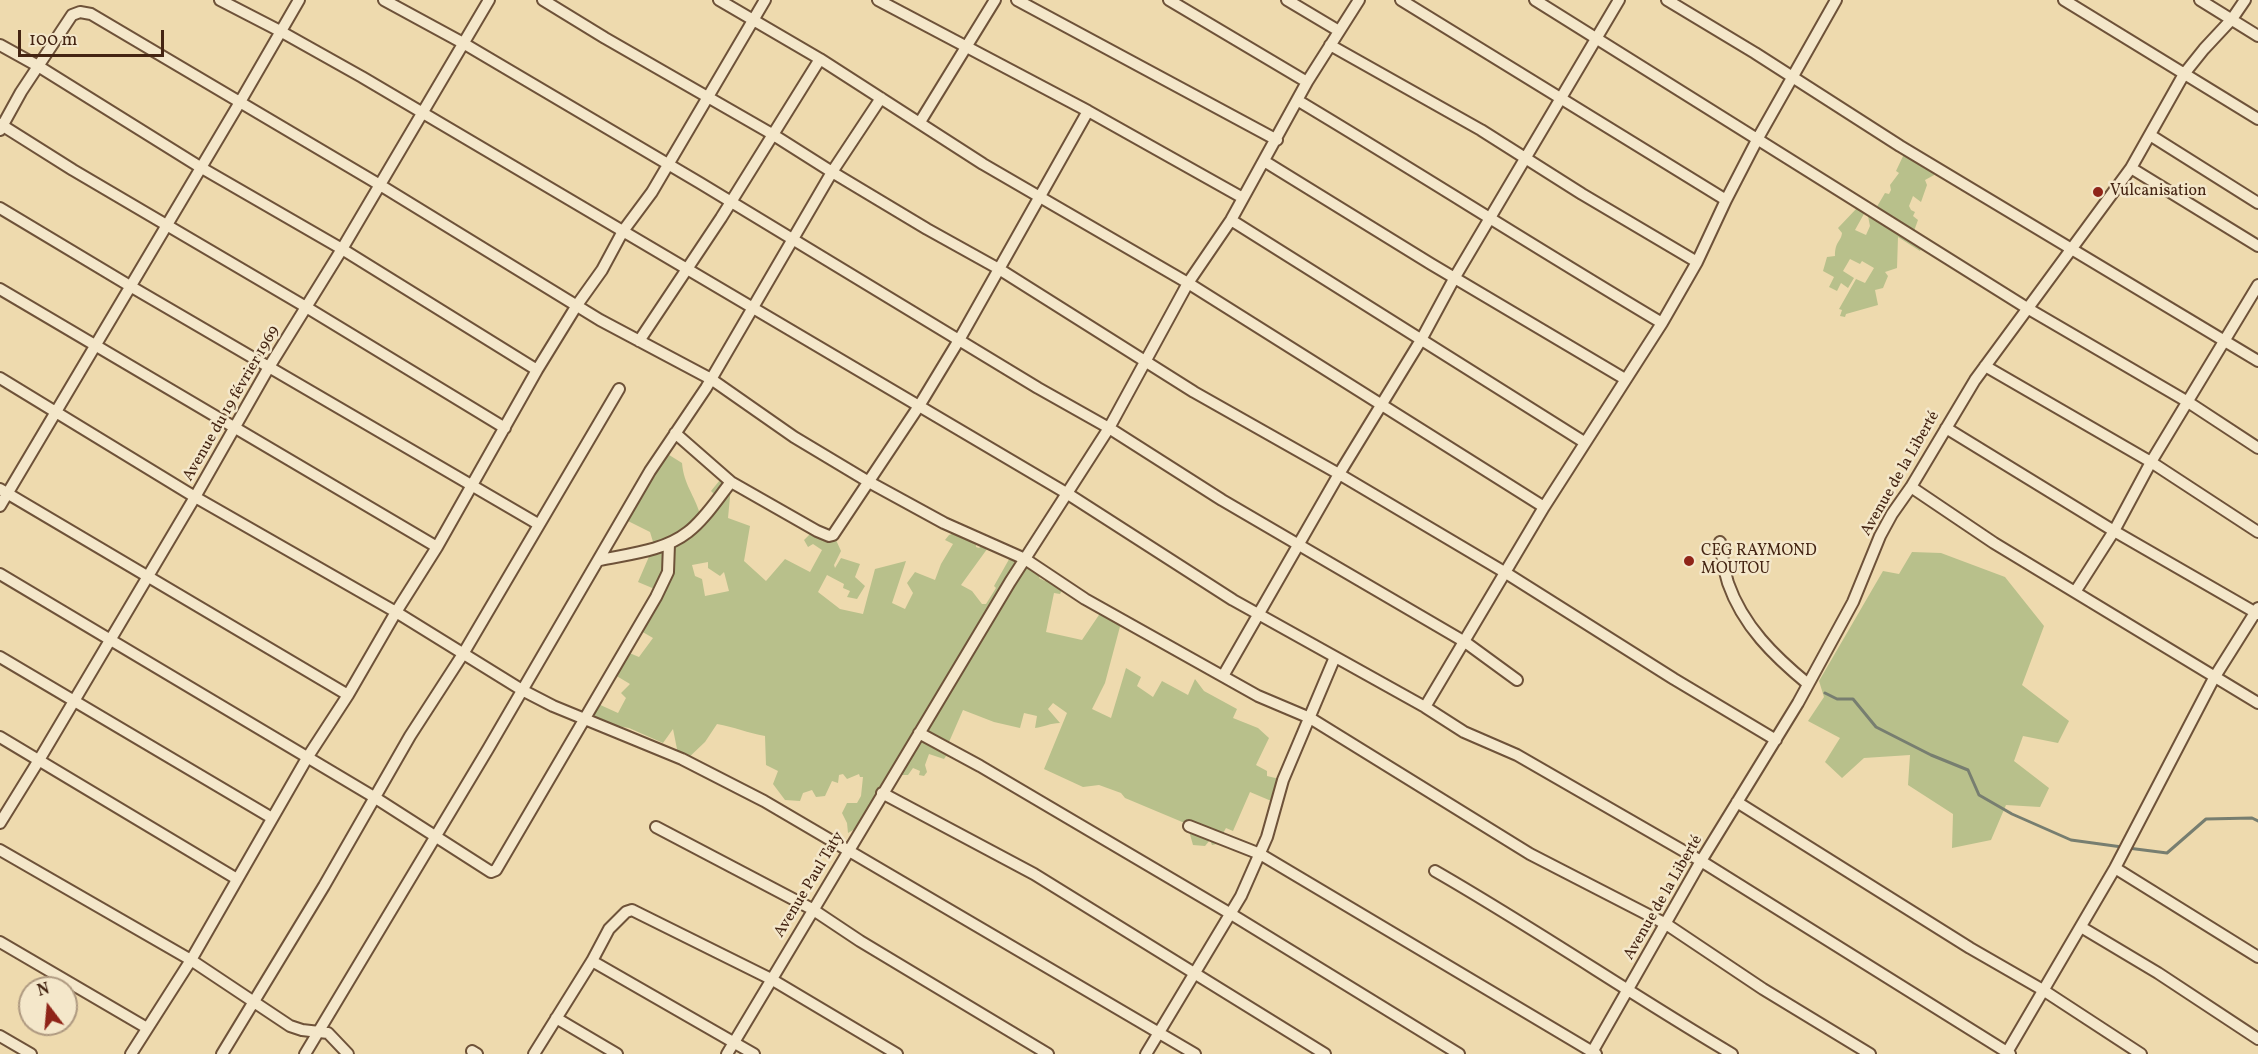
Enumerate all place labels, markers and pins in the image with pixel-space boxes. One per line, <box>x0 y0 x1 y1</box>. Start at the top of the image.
place label: Vulcanisation <box>2110 182 2207 202</box>
marker: Vulcanisation <box>2091 185 2105 199</box>
place label: CEG RAYMOND MOUTOU <box>1701 542 1817 580</box>
marker: CEG RAYMOND MOUTOU <box>1682 554 1696 568</box>

